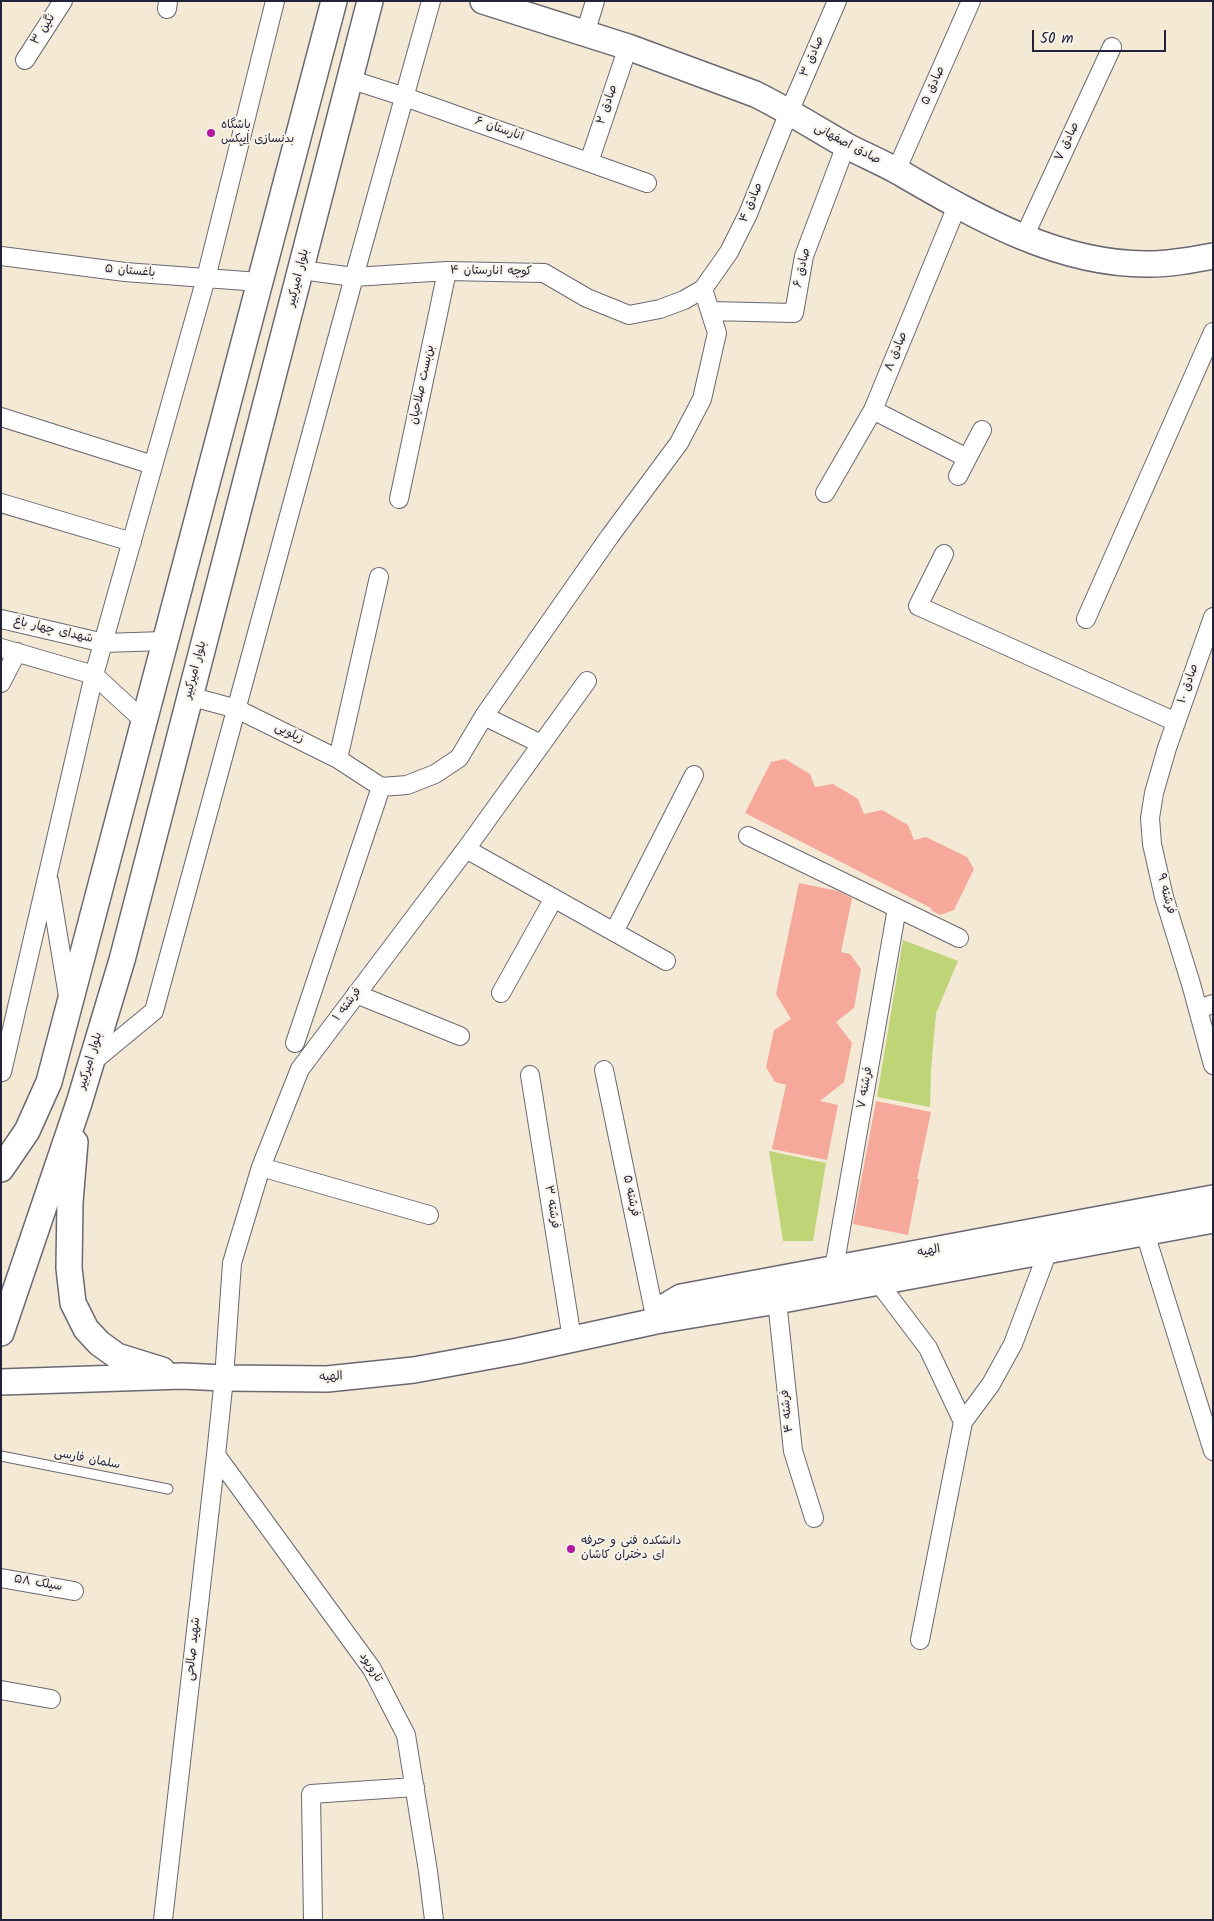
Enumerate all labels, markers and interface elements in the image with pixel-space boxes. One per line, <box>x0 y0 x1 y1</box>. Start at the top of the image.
street label: نگین ۳ <box>29 12 59 48</box>
scale bar <box>1034 20 1168 52</box>
text: 50 m <box>1040 27 1074 51</box>
street label: صادق ۳ <box>798 35 828 79</box>
street label: صادق ۵ <box>919 64 949 108</box>
street label: صادق ۲ <box>595 83 621 127</box>
street label: انارستان ۶ <box>473 115 525 145</box>
place label: باشگاه بدنسازی اِیپکس <box>221 119 294 147</box>
street label: صادق ۷ <box>1053 120 1083 164</box>
street label: صادق اصفهانی <box>811 121 883 169</box>
marker: باشگاه بدنسازی اِیپکس <box>205 127 217 139</box>
street label: صادق ۴ <box>737 181 767 225</box>
street label: صادق ۶ <box>791 247 815 289</box>
street label: بلوار امیرکبیر <box>285 248 313 308</box>
street label: باغستان ۵ <box>104 263 156 281</box>
street label: کوچه انارستان ۴ <box>450 264 532 280</box>
street label: صادق ۸ <box>883 330 911 374</box>
street label: بن‌بست صلاحیان <box>408 344 438 426</box>
street label: شهدای چهار باغ <box>12 615 94 647</box>
street label: بلوار امیرکبیر <box>181 640 211 700</box>
street label: صادق ۱۰ <box>1176 662 1202 706</box>
street label: زیلویی <box>272 721 306 747</box>
street label: فرشته ۹ <box>1153 872 1177 916</box>
street label: فرشته ۱ <box>331 985 365 1025</box>
street label: بلوار امیرکبیر <box>76 1031 106 1091</box>
street label: فرشته ۷ <box>855 1066 877 1110</box>
street label: فرشته ۵ <box>619 1174 641 1218</box>
street label: فرشته ۳ <box>540 1184 562 1230</box>
street label: الهیه <box>916 1243 942 1261</box>
street label: الهیه <box>319 1370 343 1386</box>
street label: فرشته ۴ <box>779 1389 797 1433</box>
street label: سلمان فارسی <box>53 1447 121 1473</box>
place label: دانشکده فنی و حرفه ای دختران کاشان <box>581 1535 681 1563</box>
marker: دانشکده فنی و حرفه ای دختران کاشان <box>565 1543 577 1555</box>
street label: سیلک ۵۸ <box>13 1573 63 1595</box>
street label: شهید صالحی <box>184 1617 204 1681</box>
street label: تاروپود <box>355 1650 385 1686</box>

